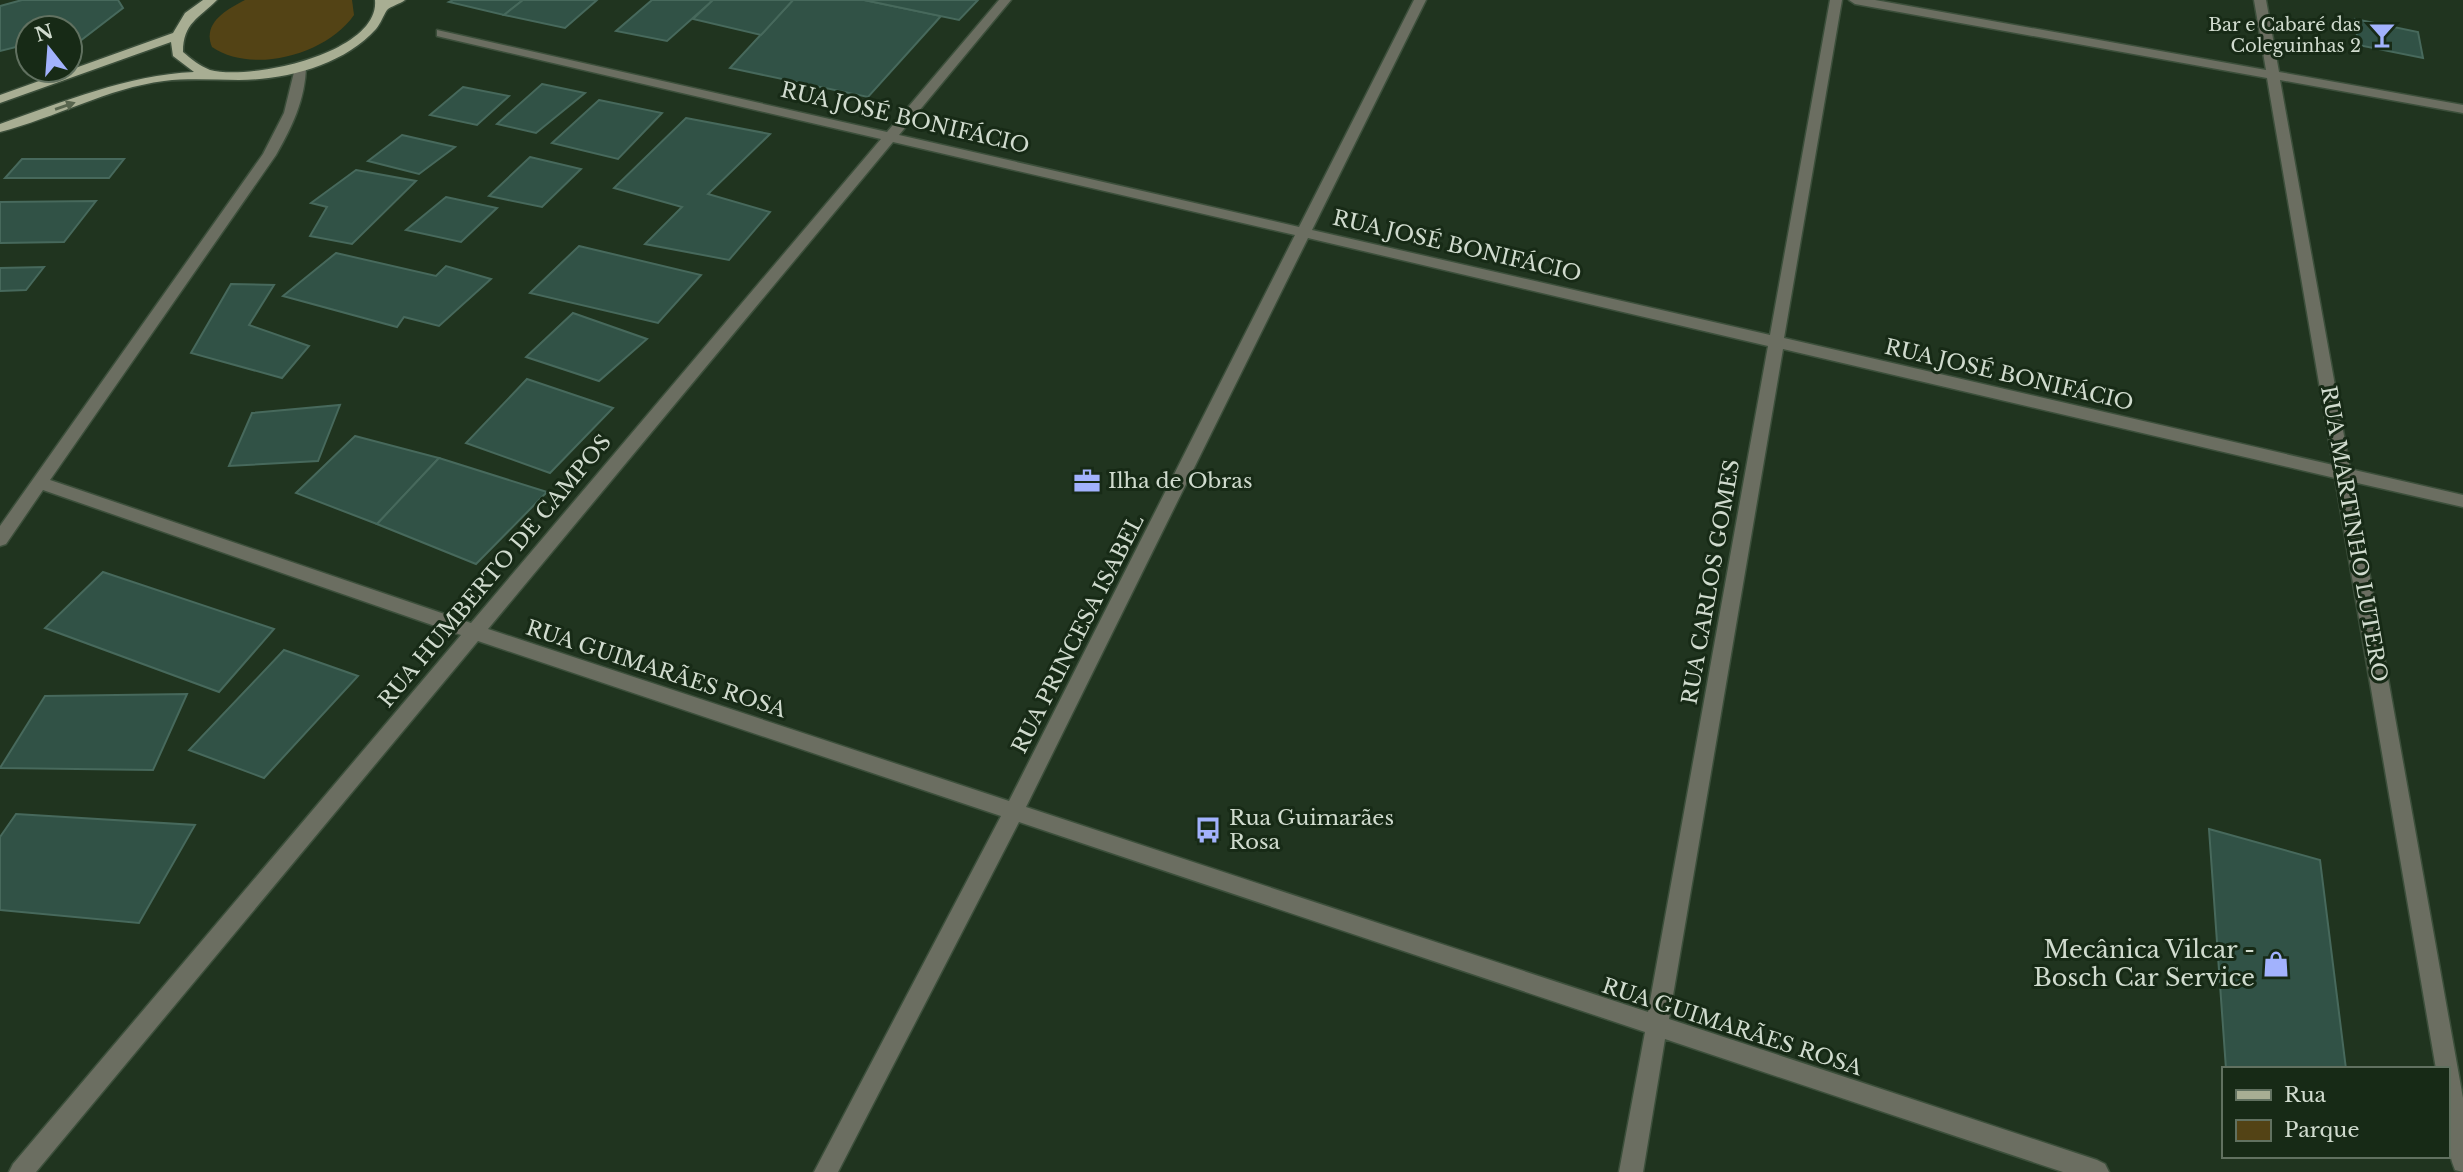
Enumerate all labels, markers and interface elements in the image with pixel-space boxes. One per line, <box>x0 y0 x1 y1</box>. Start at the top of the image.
north arrow <box>14 14 84 84</box>
place label: Bar e Cabaré das Coleguinhas 2 <box>2208 14 2361 57</box>
text: N <box>32 20 56 47</box>
bar icon: Bar e Cabaré das Coleguinhas 2 <box>2367 20 2397 50</box>
street label: RUA JOSÉ BONIFÁCIO <box>778 77 1032 159</box>
one-way arrow <box>54 100 75 111</box>
street label: RUA JOSÉ BONIFÁCIO <box>1330 205 1584 287</box>
street label: RUA JOSÉ BONIFÁCIO <box>1882 334 2136 416</box>
street label: RUA MARTINHO LUTERO <box>2315 384 2393 684</box>
street label: RUA HUMBERTO DE CAMPOS <box>373 429 617 713</box>
street label: RUA CARLOS GOMES <box>1677 457 1745 707</box>
office icon: Ilha de Obras <box>1072 466 1102 496</box>
place label: Ilha de Obras <box>1108 468 1252 494</box>
street label: RUA PRINCESA ISABEL <box>1006 510 1150 758</box>
street label: RUA GUIMARÃES ROSA <box>523 615 790 724</box>
place label: Rua Guimarães Rosa <box>1229 805 1394 855</box>
bus stop icon: Rua Guimarães Rosa <box>1193 815 1223 845</box>
place label: Mecânica Vilcar - Bosch Car Service <box>2033 935 2255 992</box>
shop icon: Mecânica Vilcar - Bosch Car Service <box>2261 949 2291 979</box>
street label: RUA GUIMARÃES ROSA <box>1599 973 1866 1082</box>
legend <box>2222 1067 2449 1158</box>
text: Rua <box>2284 1082 2327 1108</box>
text: Parque <box>2284 1117 2359 1143</box>

